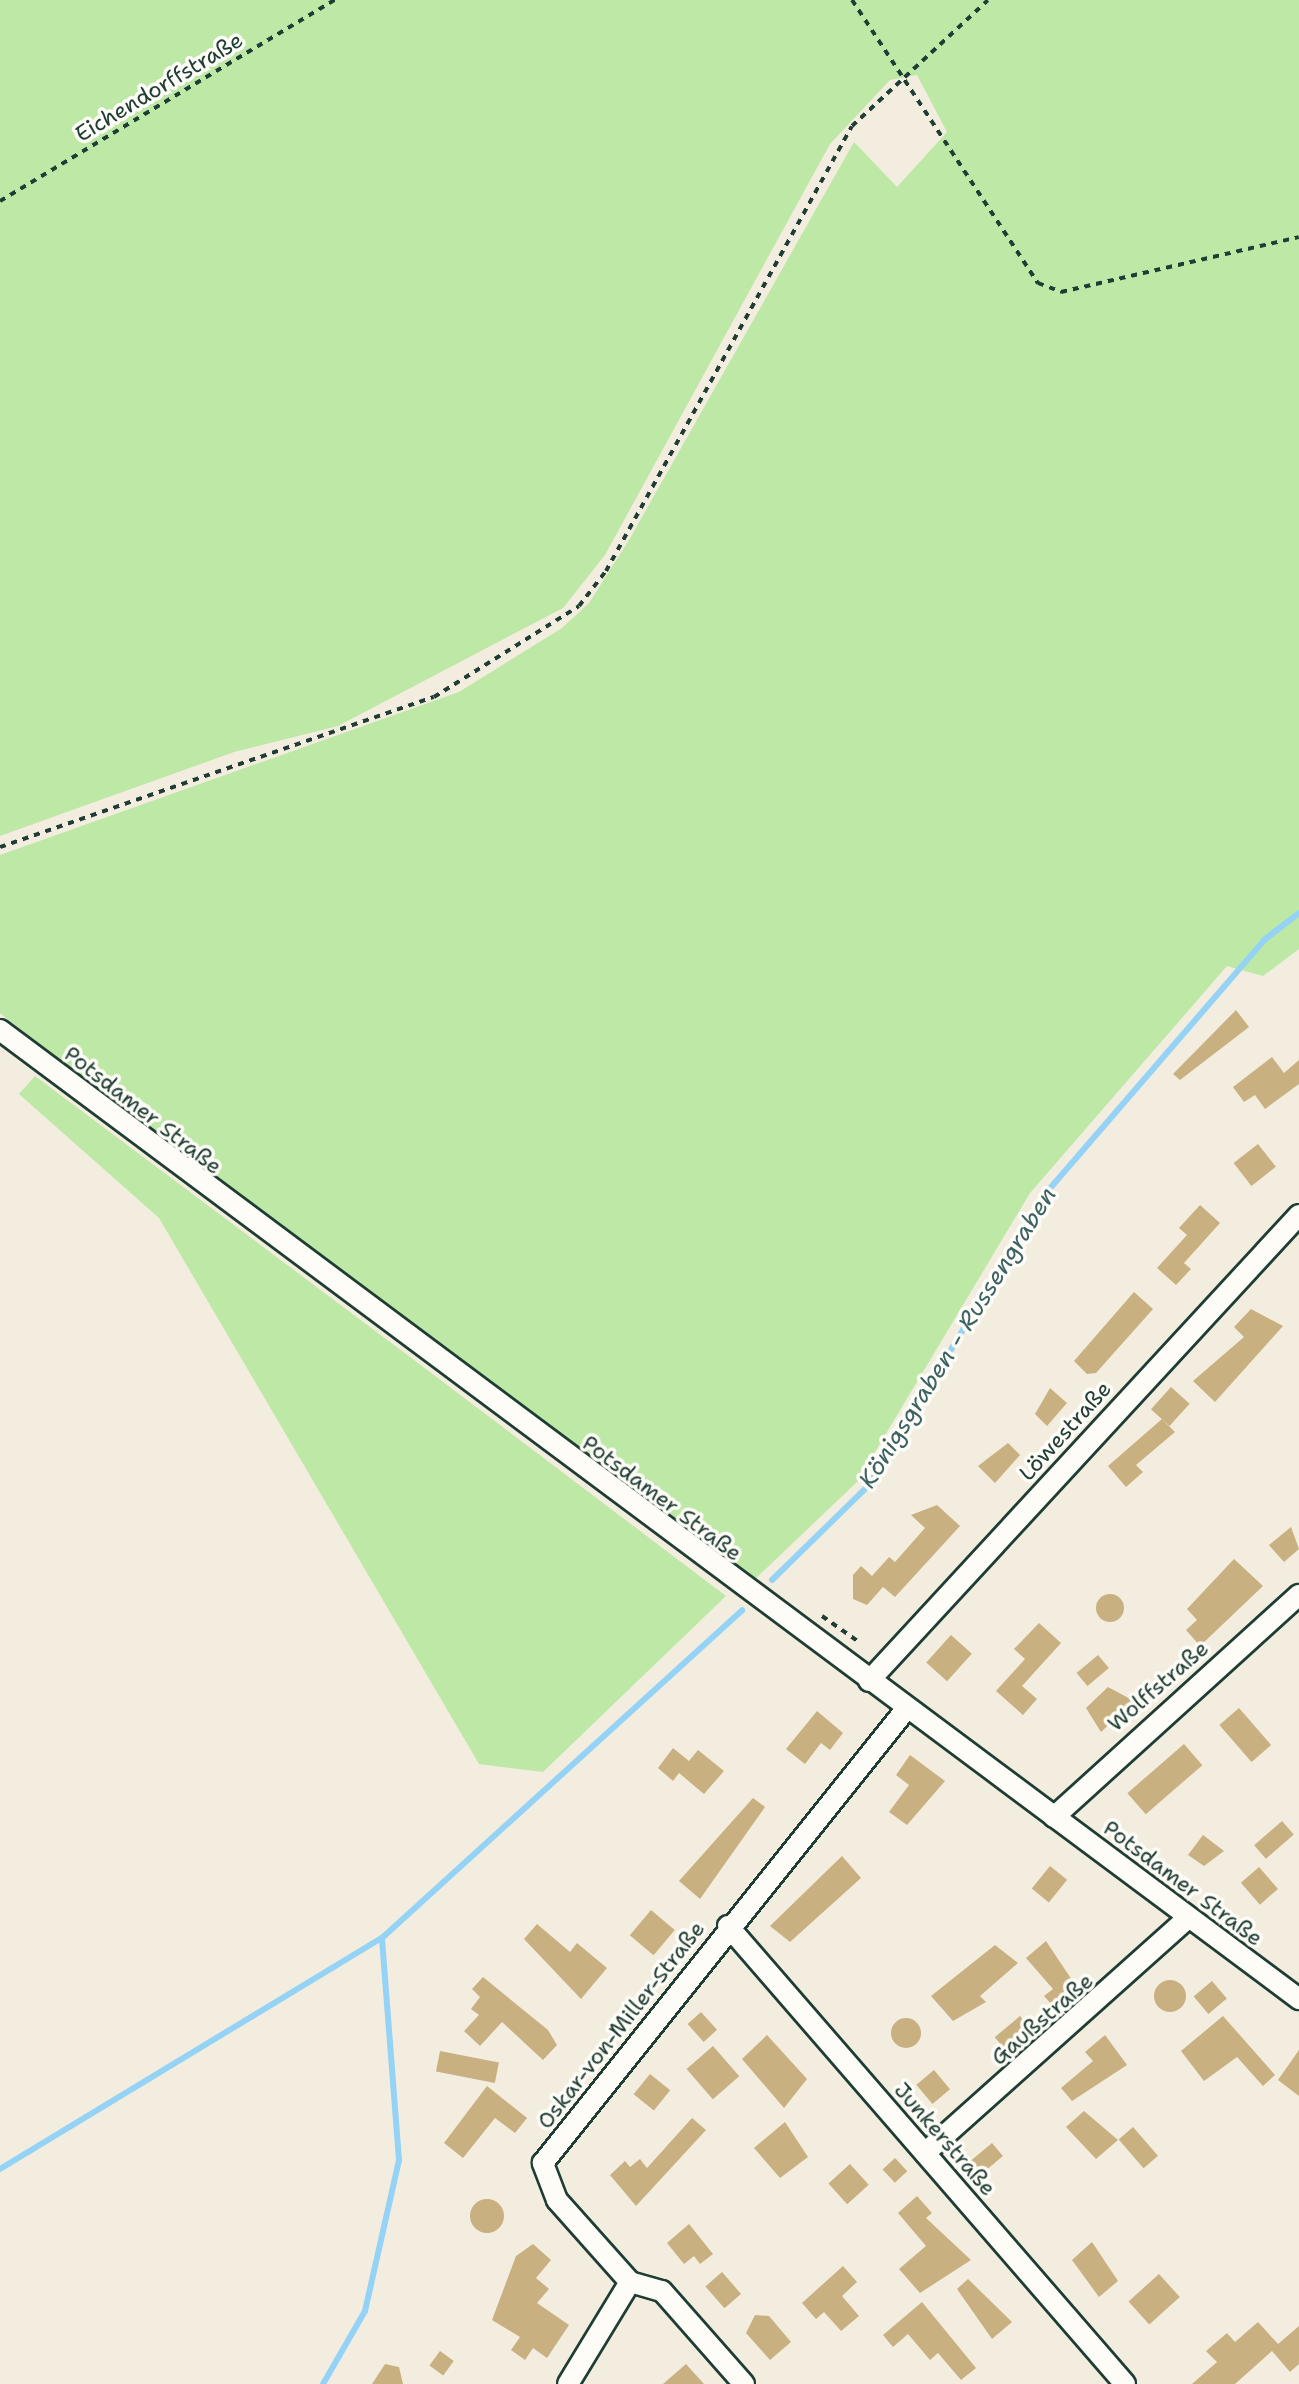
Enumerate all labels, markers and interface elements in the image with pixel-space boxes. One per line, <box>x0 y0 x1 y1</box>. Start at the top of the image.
street label: Eichendorffstraße <box>70 27 248 147</box>
street label: Potsdamer Straße <box>59 1040 227 1180</box>
water label: Königsgraben - Russengraben <box>853 1182 1063 1494</box>
street label: Löwestraße <box>1013 1376 1117 1486</box>
street label: Potsdamer Straße <box>577 1429 747 1567</box>
street label: Wolffstraße <box>1102 1635 1214 1737</box>
street label: Potsdamer Straße <box>1098 1814 1268 1952</box>
street label: Oskar-von-Miller-Straße <box>532 1916 710 2134</box>
street label: Gaußstraße <box>986 1967 1098 2071</box>
street label: Junkerstraße <box>889 2077 1001 2201</box>

